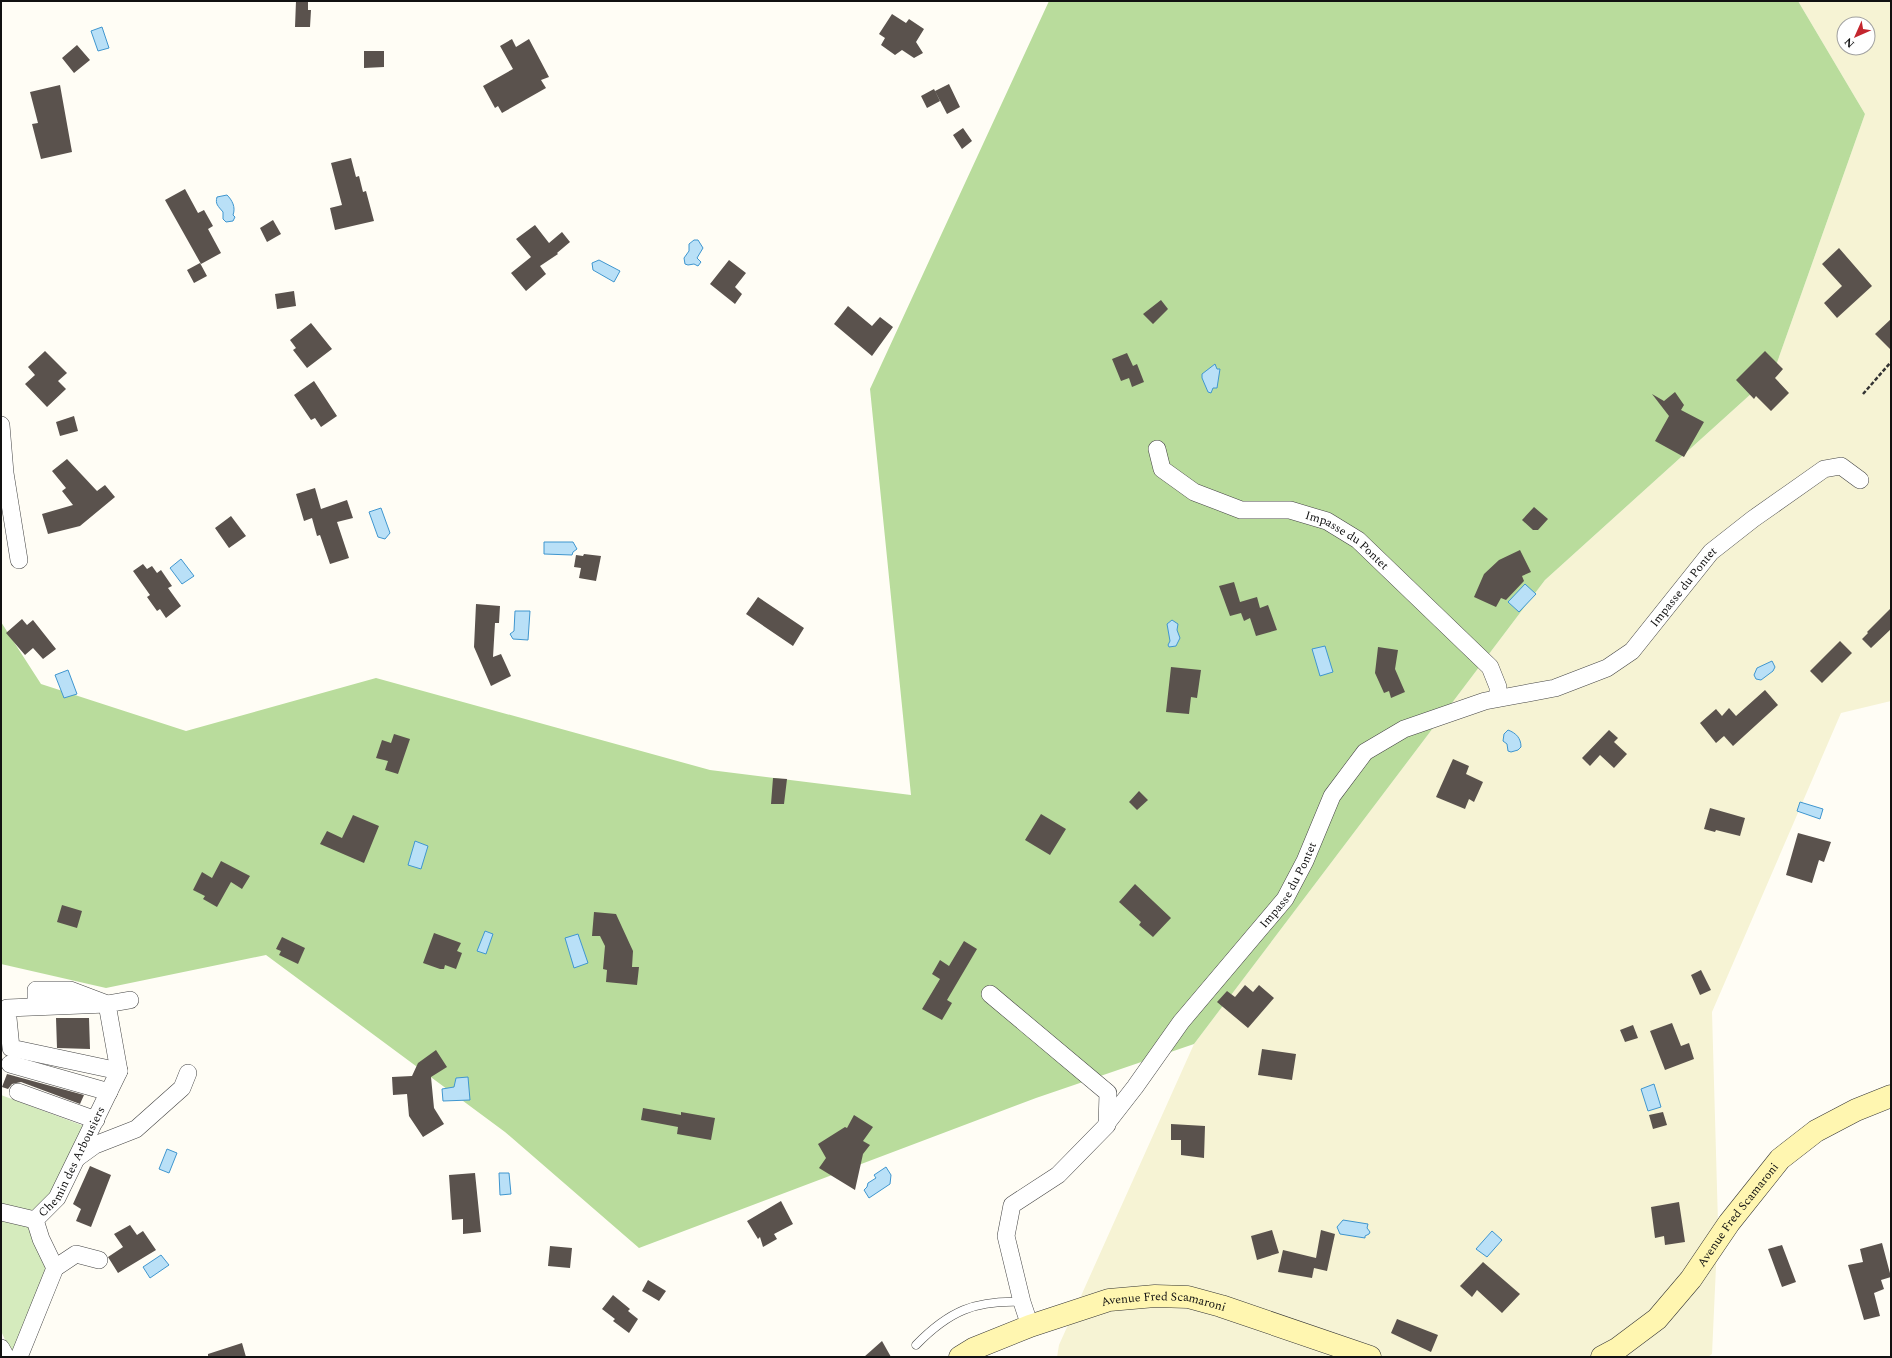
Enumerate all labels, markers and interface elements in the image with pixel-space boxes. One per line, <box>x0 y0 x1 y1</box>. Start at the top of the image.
north arrow <box>1836 16 1876 56</box>
text: N <box>1840 34 1858 52</box>
street label: Impasse du Pontet <box>1303 506 1393 575</box>
street label: Impasse du Pontet <box>1645 542 1721 631</box>
street label: Impasse du Pontet <box>1255 839 1321 932</box>
street label: Chemin des Arbousiers <box>34 1103 110 1221</box>
street label: Avenue Fred Scamaroni <box>1692 1158 1783 1271</box>
street label: Avenue Fred Scamaroni <box>1098 1286 1229 1317</box>

